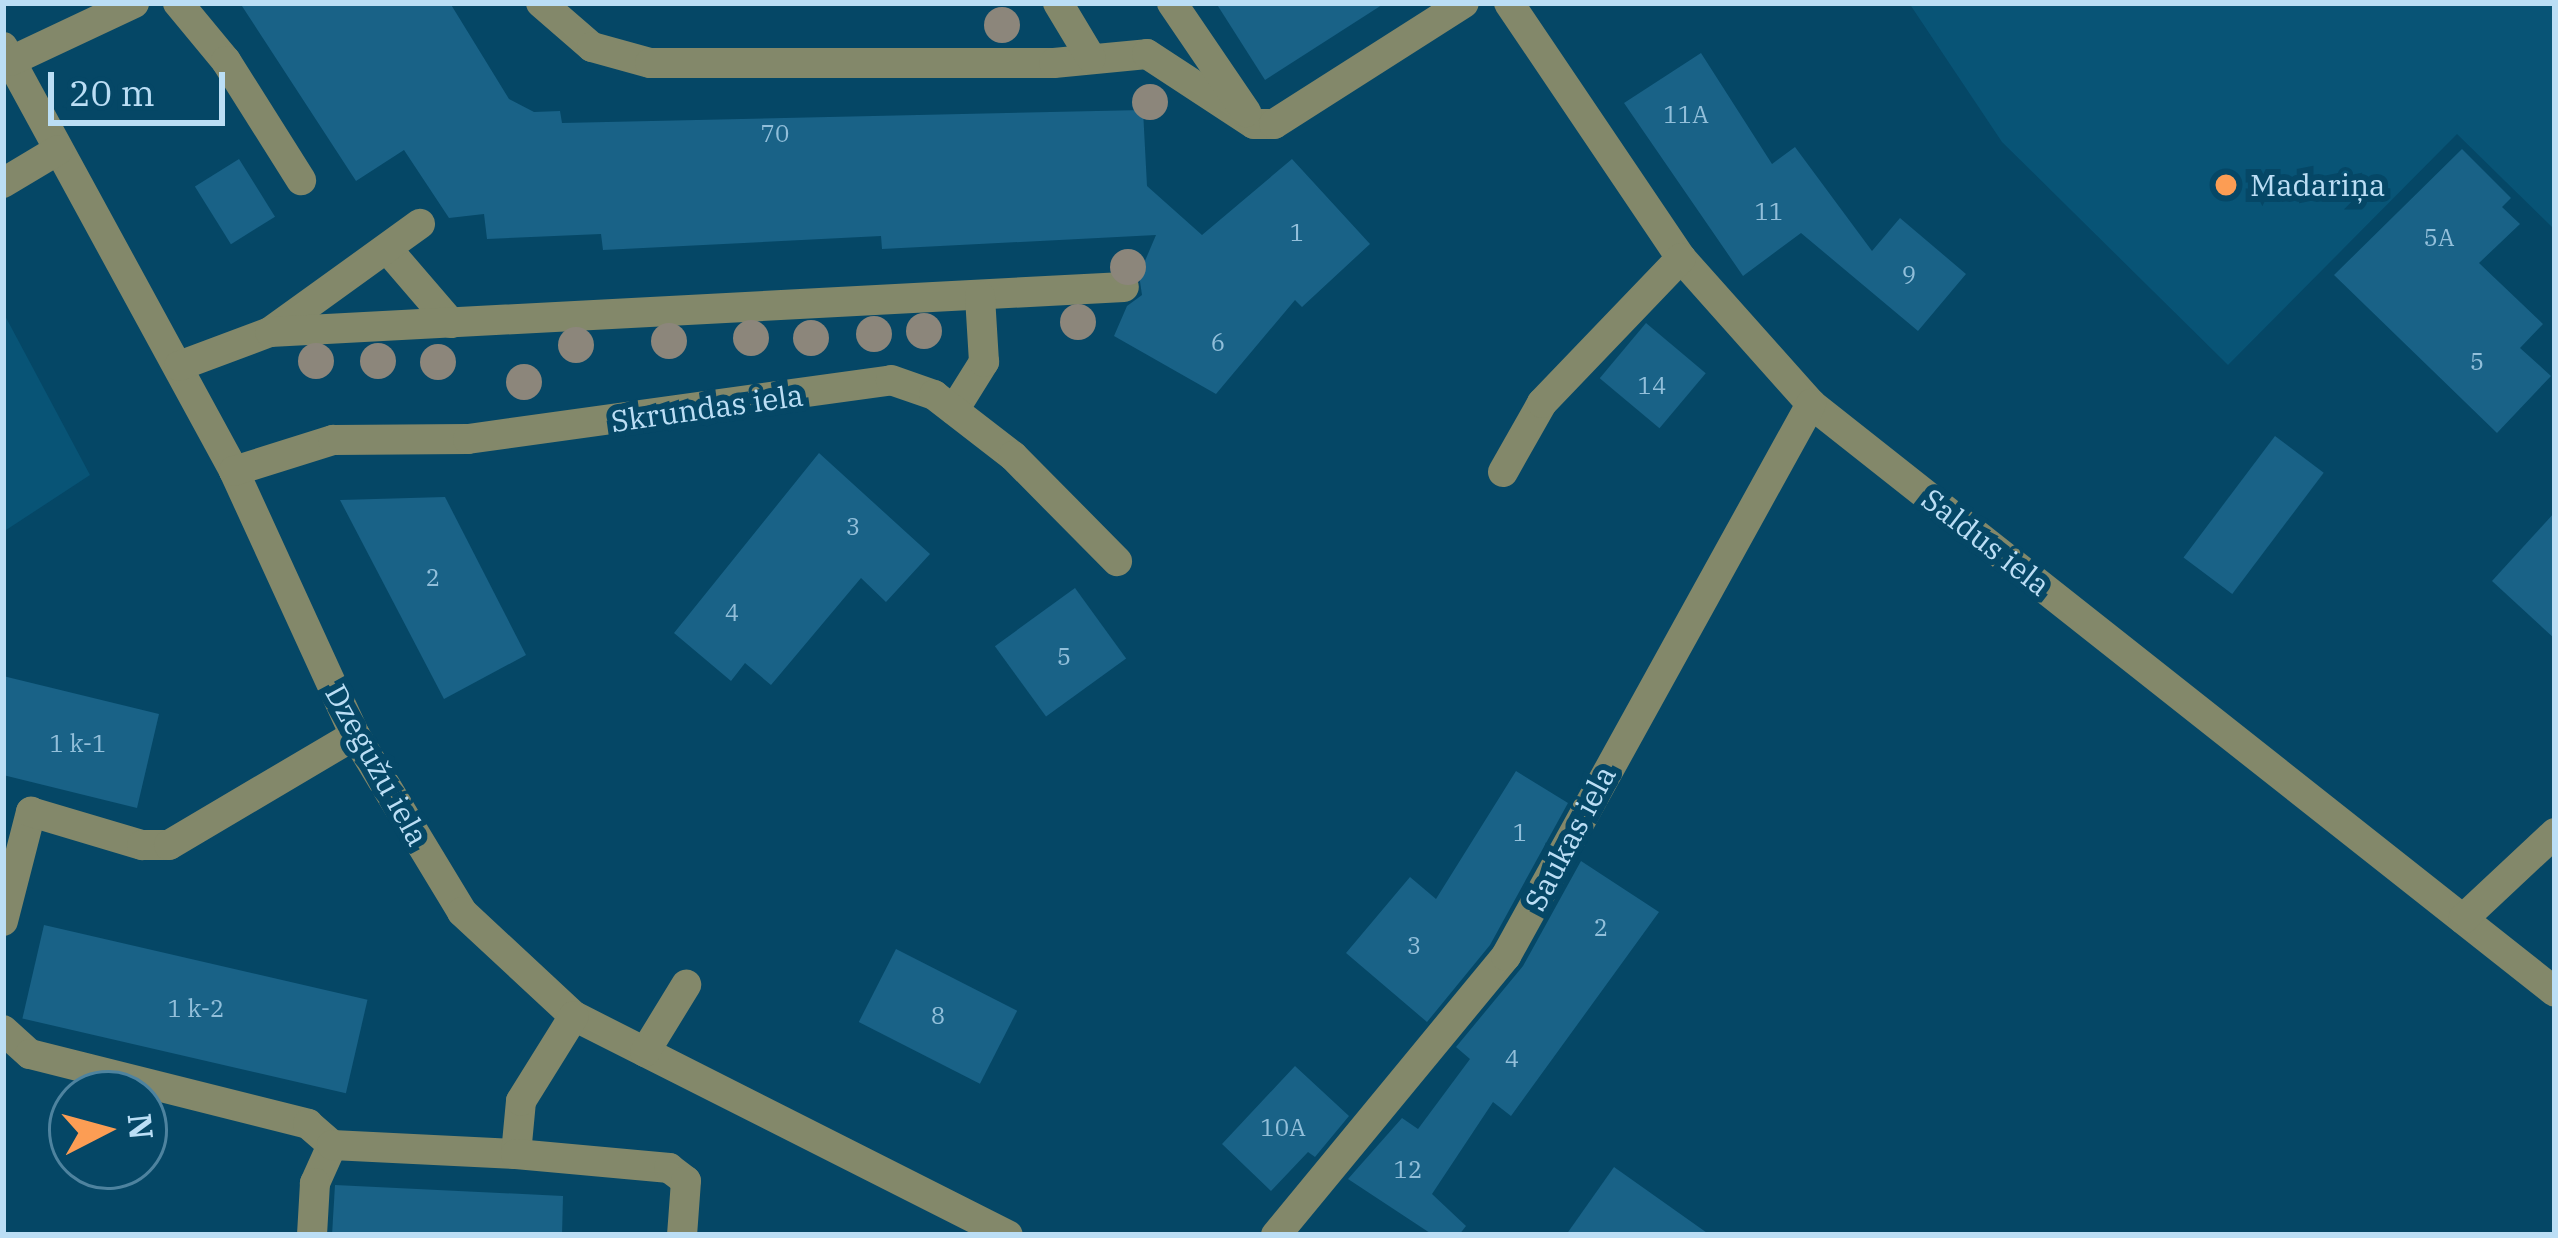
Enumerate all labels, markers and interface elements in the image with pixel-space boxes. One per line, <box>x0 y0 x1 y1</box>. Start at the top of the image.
scale bar <box>54 48 231 122</box>
text: 20 m <box>69 69 155 116</box>
house number: 11A <box>1663 101 1709 129</box>
house number: 70 <box>761 120 789 148</box>
place label: Madariņa <box>2250 167 2385 203</box>
marker: Madariņa <box>2213 172 2239 198</box>
house number: 11 <box>1755 198 1783 226</box>
house number: 1 <box>1290 219 1304 247</box>
house number: 5A <box>2424 224 2454 252</box>
house number: 9 <box>1902 261 1916 289</box>
house number: 6 <box>1211 329 1225 357</box>
house number: 5 <box>2470 348 2484 376</box>
house number: 14 <box>1638 372 1666 400</box>
street label: Skrundas iela <box>608 377 806 439</box>
street label: Saldus iela <box>1915 481 2057 603</box>
house number: 3 <box>846 513 860 541</box>
house number: 2 <box>426 564 440 592</box>
house number: 4 <box>725 599 739 627</box>
house number: 5 <box>1057 643 1071 671</box>
street label: Dzegužu iela <box>318 678 436 852</box>
house number: 1 k-1 <box>50 730 106 758</box>
street label: Saukas iela <box>1517 759 1623 917</box>
house number: 1 <box>1513 819 1527 847</box>
house number: 2 <box>1594 914 1608 942</box>
house number: 3 <box>1407 932 1421 960</box>
house number: 1 k-2 <box>168 995 224 1023</box>
house number: 8 <box>931 1002 945 1030</box>
house number: 4 <box>1505 1045 1519 1073</box>
north arrow <box>48 1070 168 1190</box>
text: N <box>119 1111 164 1142</box>
house number: 10A <box>1260 1114 1306 1142</box>
house number: 12 <box>1394 1156 1422 1184</box>

